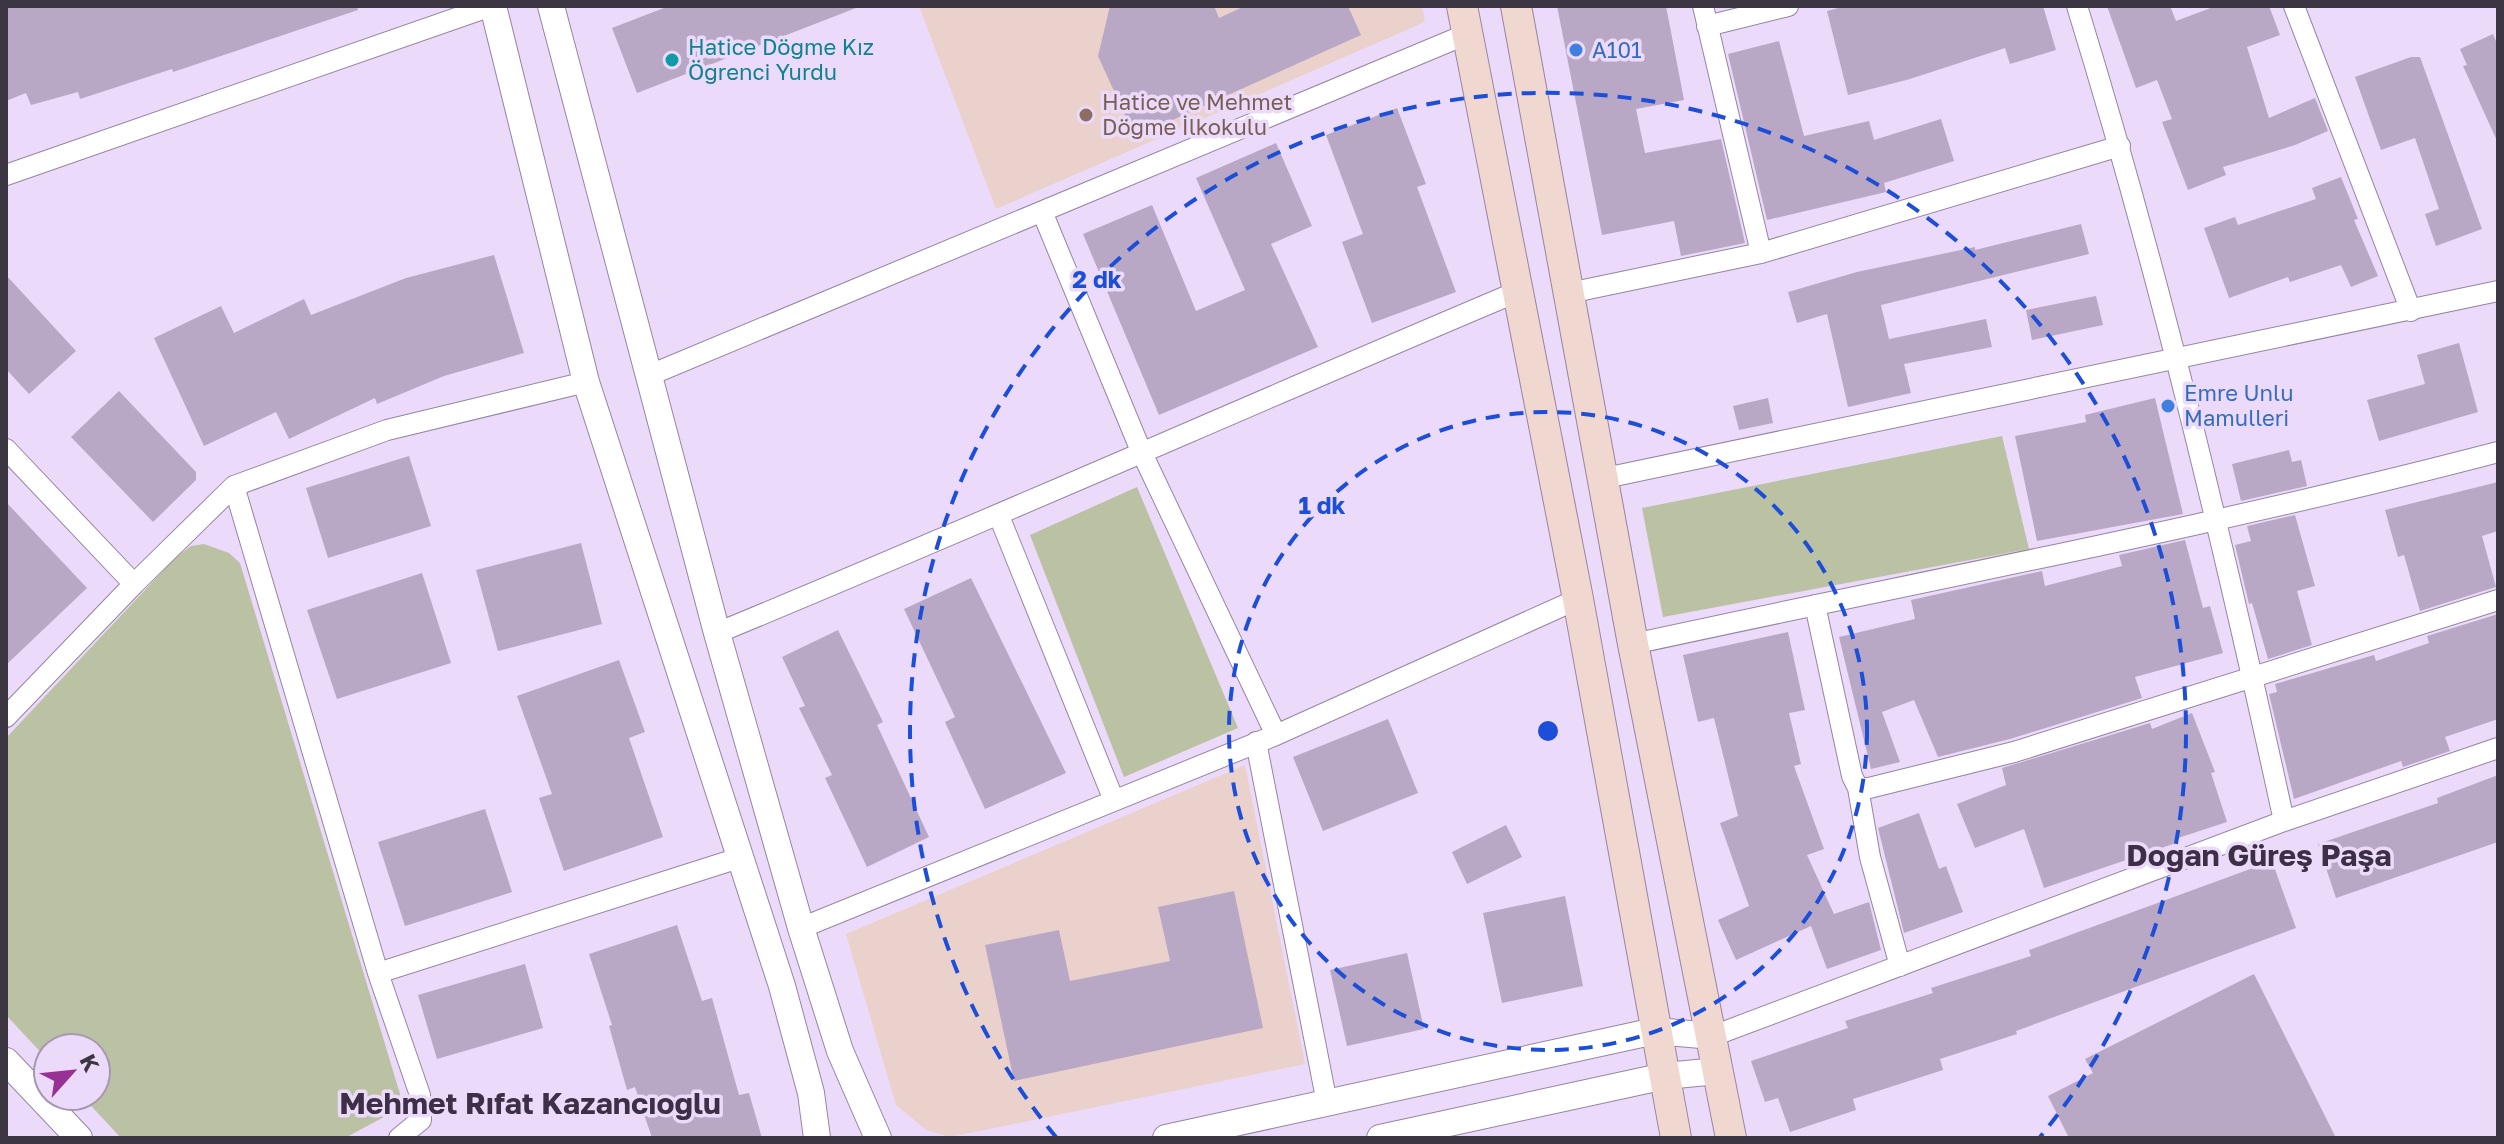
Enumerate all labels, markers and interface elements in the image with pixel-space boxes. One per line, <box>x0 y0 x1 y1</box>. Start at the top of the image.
place label: Hatice Döğme Kız Öğrenci Yurdu <box>688 33 874 85</box>
place label: A101 <box>1592 36 1642 63</box>
marker: A101 <box>1567 41 1585 59</box>
marker: Hatice Döğme Kız Öğrenci Yurdu <box>663 51 681 69</box>
place label: Hatice ve Mehmet Döğme İlkokulu <box>1102 88 1292 140</box>
marker: Hatice ve Mehmet Döğme İlkokulu <box>1077 106 1095 124</box>
text: 2 dk <box>1072 264 1122 293</box>
place label: Emre Unlu Mamulleri <box>2184 379 2293 431</box>
marker: Emre Unlu Mamulleri <box>2159 397 2177 415</box>
text: 1 dk <box>1298 490 1346 519</box>
centre of rings <box>1534 717 1562 745</box>
district label: Doğan Güreş Paşa <box>2126 837 2392 873</box>
north arrow <box>32 1032 112 1112</box>
text: K <box>75 1049 106 1076</box>
district label: Mehmet Rıfat Kazancıoğlu <box>339 1085 721 1121</box>

